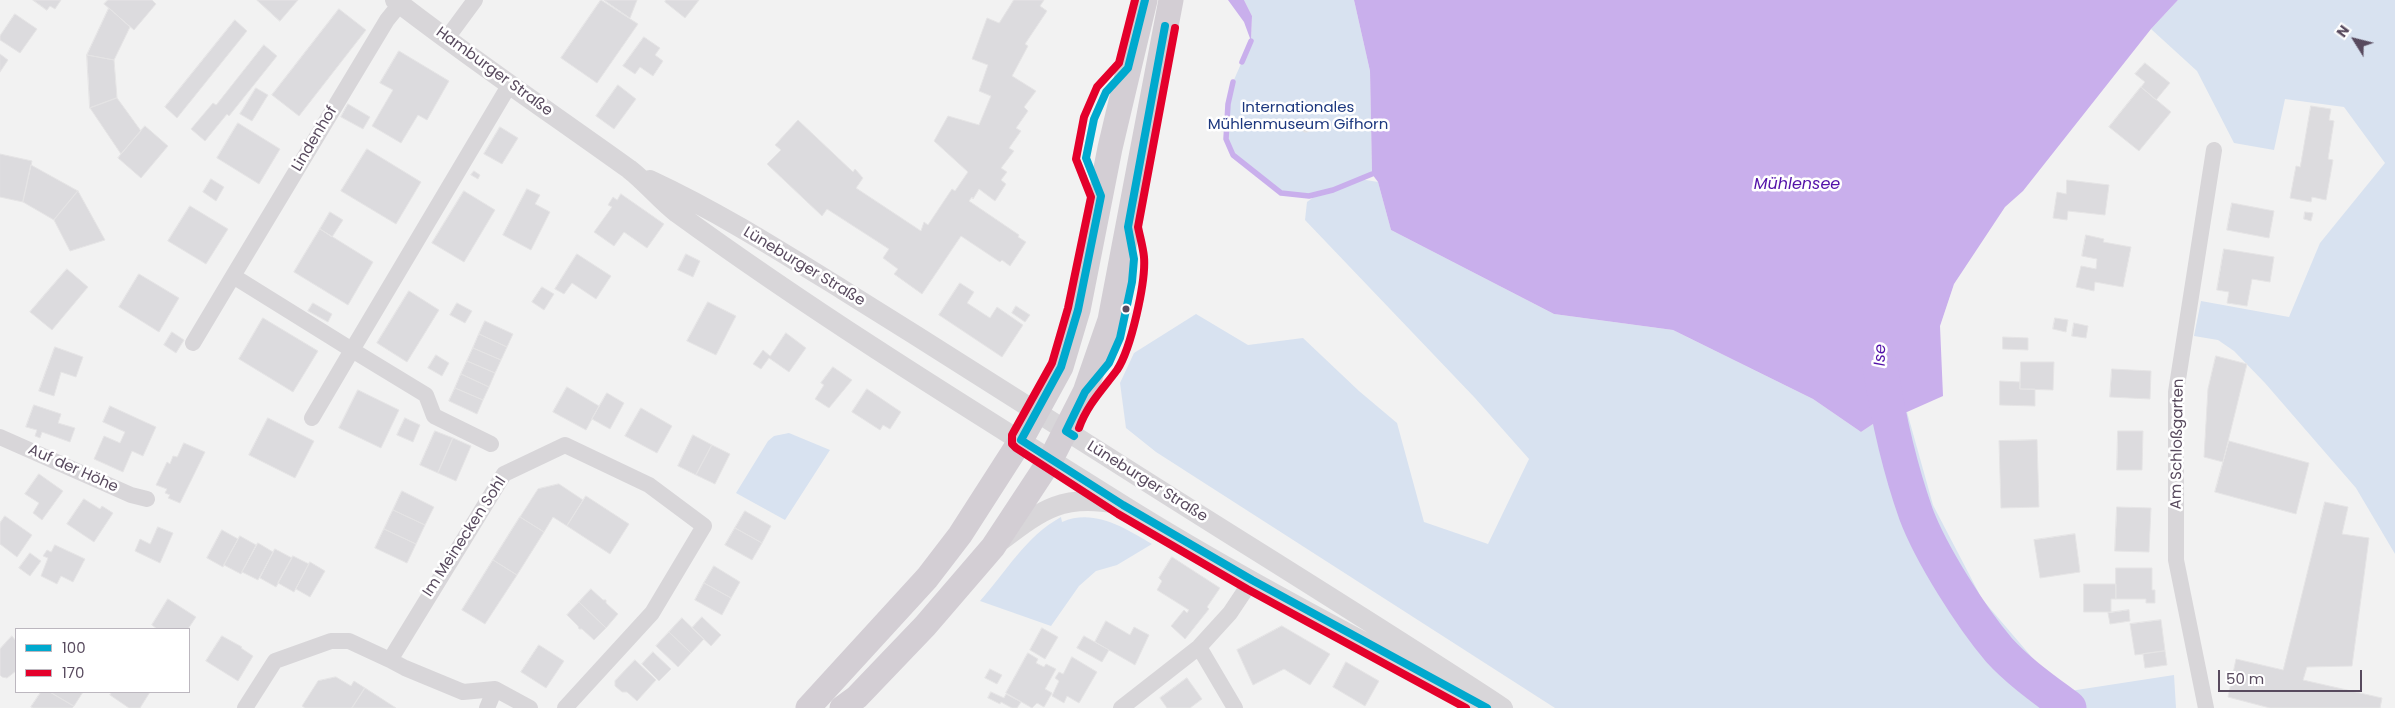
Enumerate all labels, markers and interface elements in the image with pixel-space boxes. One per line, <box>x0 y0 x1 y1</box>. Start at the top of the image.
north arrow <box>2330 15 2380 65</box>
text: N <box>2332 21 2354 41</box>
street label: Hamburger Straße <box>432 24 556 120</box>
park label: Internationales Mühlenmuseum Gifhorn <box>1208 99 1388 134</box>
street label: Lindenhof <box>289 103 341 175</box>
water label: Mühlensee <box>1754 175 1840 195</box>
street label: Lüneburger Straße <box>740 224 868 310</box>
unlabelled marker <box>1121 304 1131 314</box>
water label: Ise <box>1871 344 1891 366</box>
street label: Am Schloßgarten <box>2168 378 2188 510</box>
street label: Lüneburger Straße <box>1083 438 1211 526</box>
street label: Auf der Höhe <box>25 441 121 497</box>
street label: Im Meinecken Sohl <box>419 474 511 600</box>
legend <box>15 628 190 693</box>
text: 100 <box>62 637 86 658</box>
scale bar <box>2220 660 2364 692</box>
text: 170 <box>62 662 84 683</box>
text: 50 m <box>2226 668 2264 689</box>

